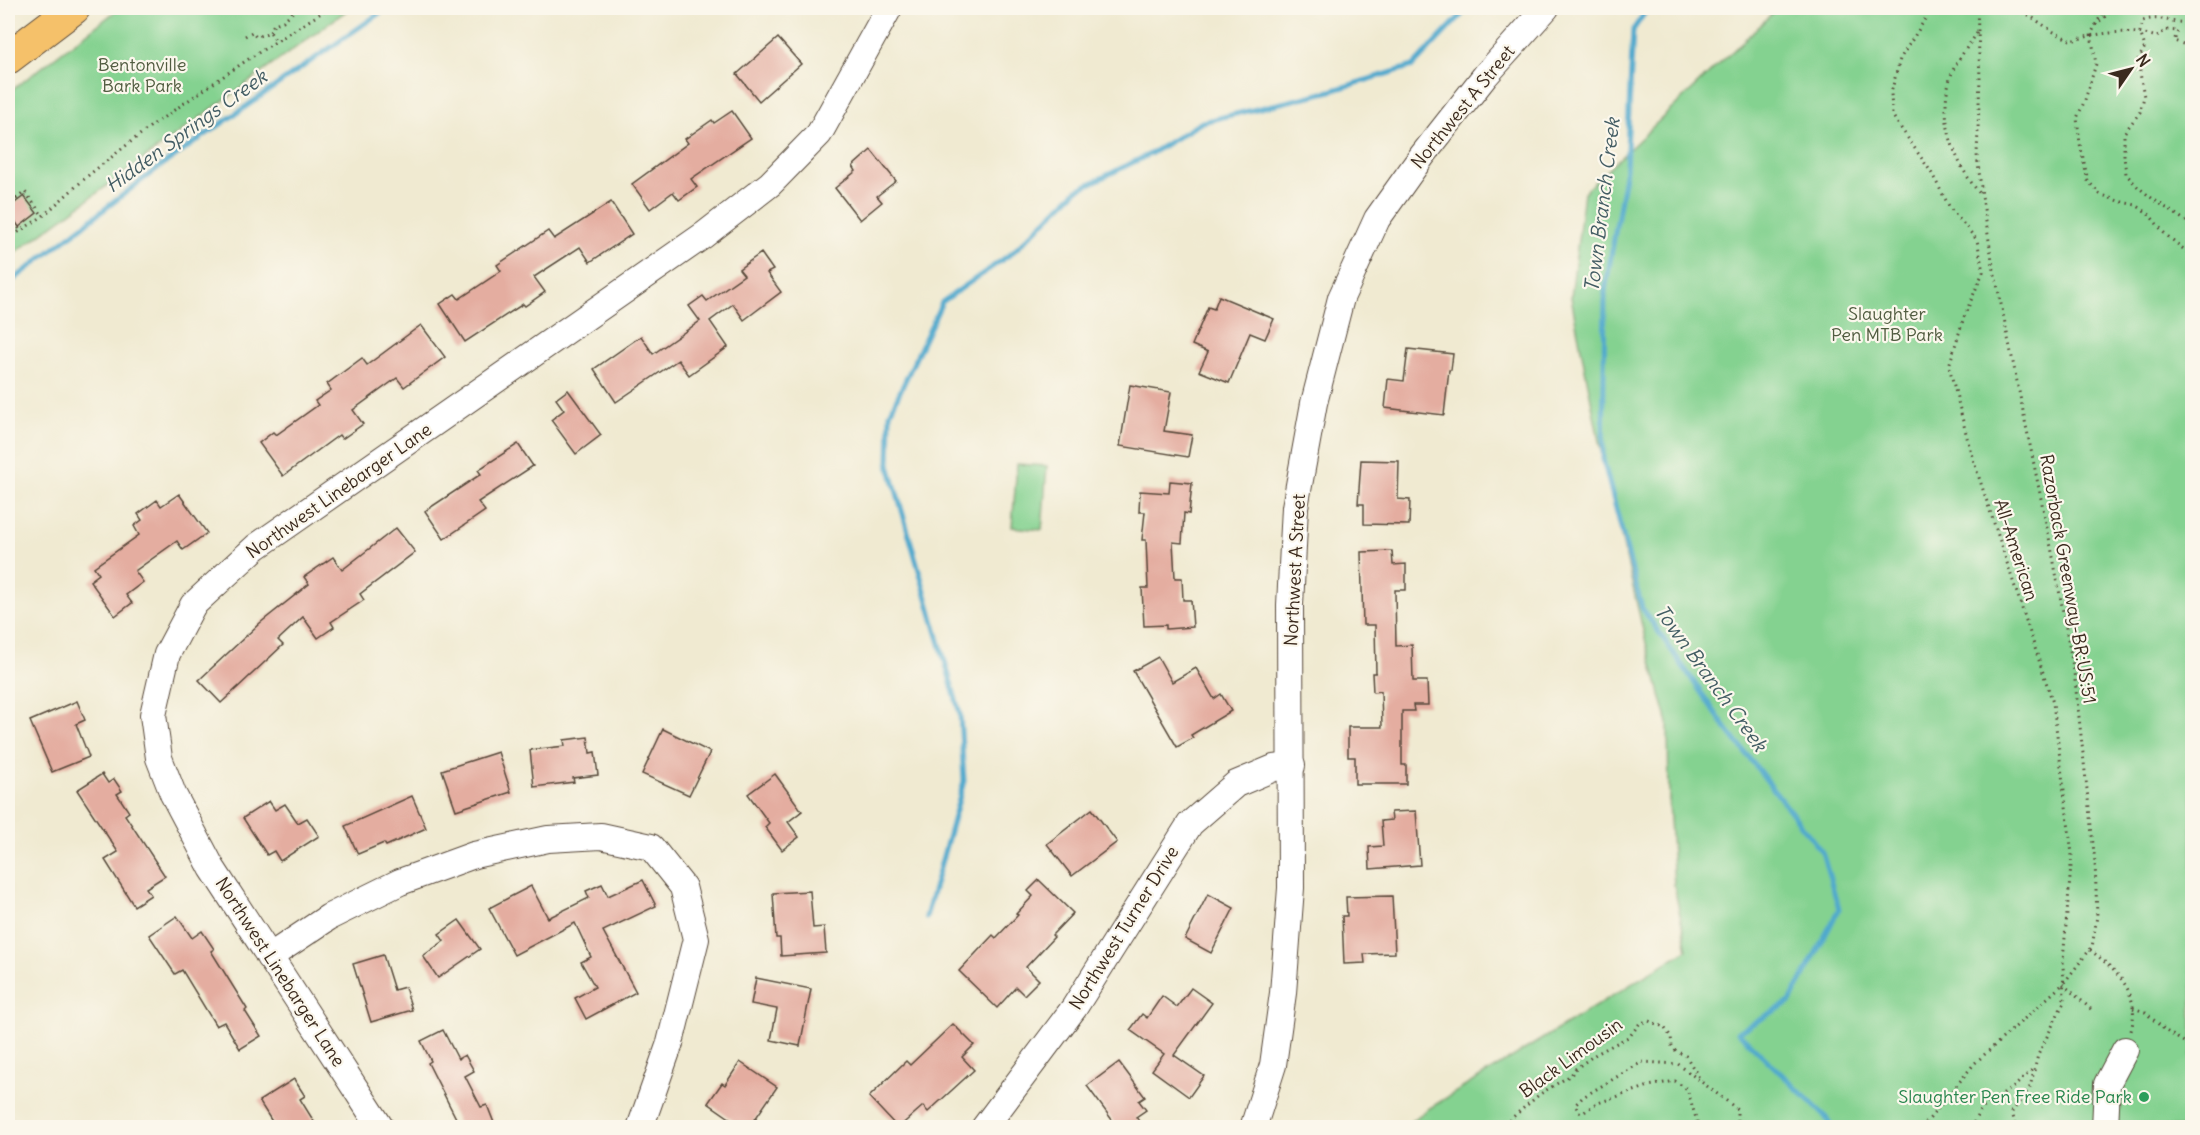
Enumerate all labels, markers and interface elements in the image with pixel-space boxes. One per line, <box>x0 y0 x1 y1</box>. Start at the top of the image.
north arrow <box>2101 39 2161 99</box>
street label: Northwest A Street <box>1406 40 1519 173</box>
text: N <box>2132 50 2155 71</box>
park label: Bentonville Bark Park <box>98 53 186 97</box>
water label: Hidden Springs Creek <box>100 63 273 198</box>
water label: Town Branch Creek <box>1578 115 1625 293</box>
park label: Slaughter Pen MTB Park <box>1831 302 1943 346</box>
street label: Northwest Linebarger Lane <box>242 418 436 563</box>
street label: Razorback Greenway-BR:US:51 <box>2035 452 2102 706</box>
street label: Northwest A Street <box>1279 493 1310 647</box>
street label: All-American <box>1989 496 2044 604</box>
water label: Town Branch Creek <box>1650 599 1774 757</box>
street label: Northwest Turner Drive <box>1064 842 1183 1014</box>
street label: Northwest Linebarger Lane <box>211 873 350 1071</box>
street label: Black Limousin <box>1515 1013 1627 1103</box>
place label: Slaughter Pen Free Ride Park <box>1898 1085 2132 1108</box>
marker: Slaughter Pen Free Ride Park <box>2137 1090 2151 1104</box>

